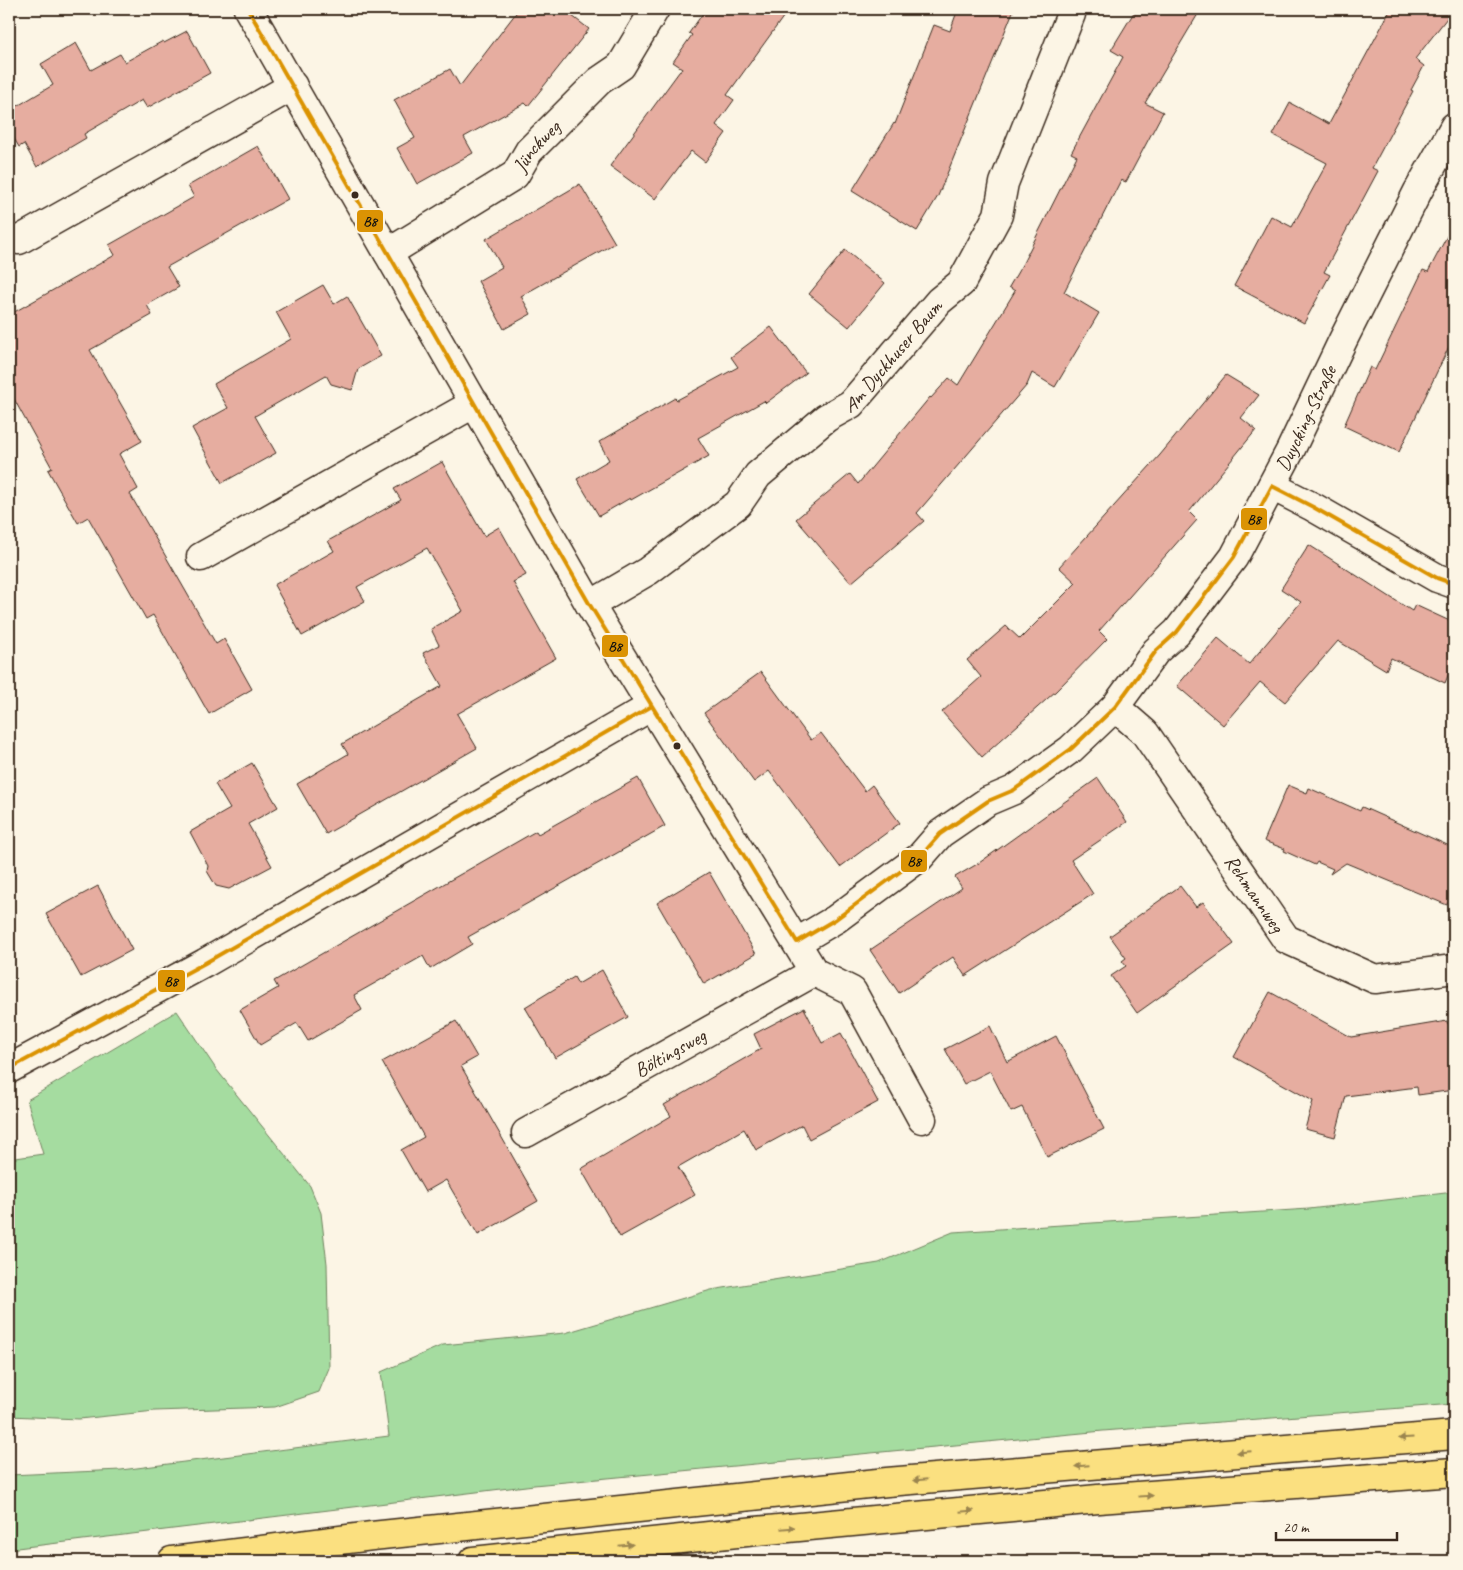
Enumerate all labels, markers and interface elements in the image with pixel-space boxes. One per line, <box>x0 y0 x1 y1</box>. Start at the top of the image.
street label: Jünckweg <box>506 114 566 177</box>
unlabelled marker <box>350 190 360 200</box>
line badge: B8 <box>356 209 384 233</box>
text: B8 <box>363 213 379 230</box>
street label: Am Dyckhuser Baum <box>840 293 948 418</box>
street label: Duycking-Straße <box>1269 360 1342 475</box>
line badge: B8 <box>1240 507 1268 531</box>
text: B8 <box>1247 511 1263 528</box>
line badge: B8 <box>601 634 629 658</box>
text: B8 <box>608 638 624 655</box>
unlabelled marker <box>672 741 682 751</box>
line badge: B8 <box>900 849 928 873</box>
street label: Rehmannweg <box>1219 850 1291 939</box>
text: B8 <box>907 853 923 870</box>
line badge: B8 <box>157 969 186 993</box>
text: B8 <box>164 973 180 990</box>
street label: Böltingsweg <box>630 1022 711 1082</box>
one-way arrow <box>1397 1435 1413 1443</box>
one-way arrow <box>1235 1448 1251 1456</box>
one-way arrow <box>1074 1462 1090 1470</box>
one-way arrow <box>912 1476 928 1484</box>
one-way arrow <box>1139 1491 1155 1499</box>
one-way arrow <box>959 1507 975 1515</box>
scale bar <box>1276 1510 1397 1542</box>
text: 20 m <box>1283 1518 1310 1537</box>
one-way arrow <box>780 1524 796 1532</box>
one-way arrow <box>618 1541 634 1549</box>

